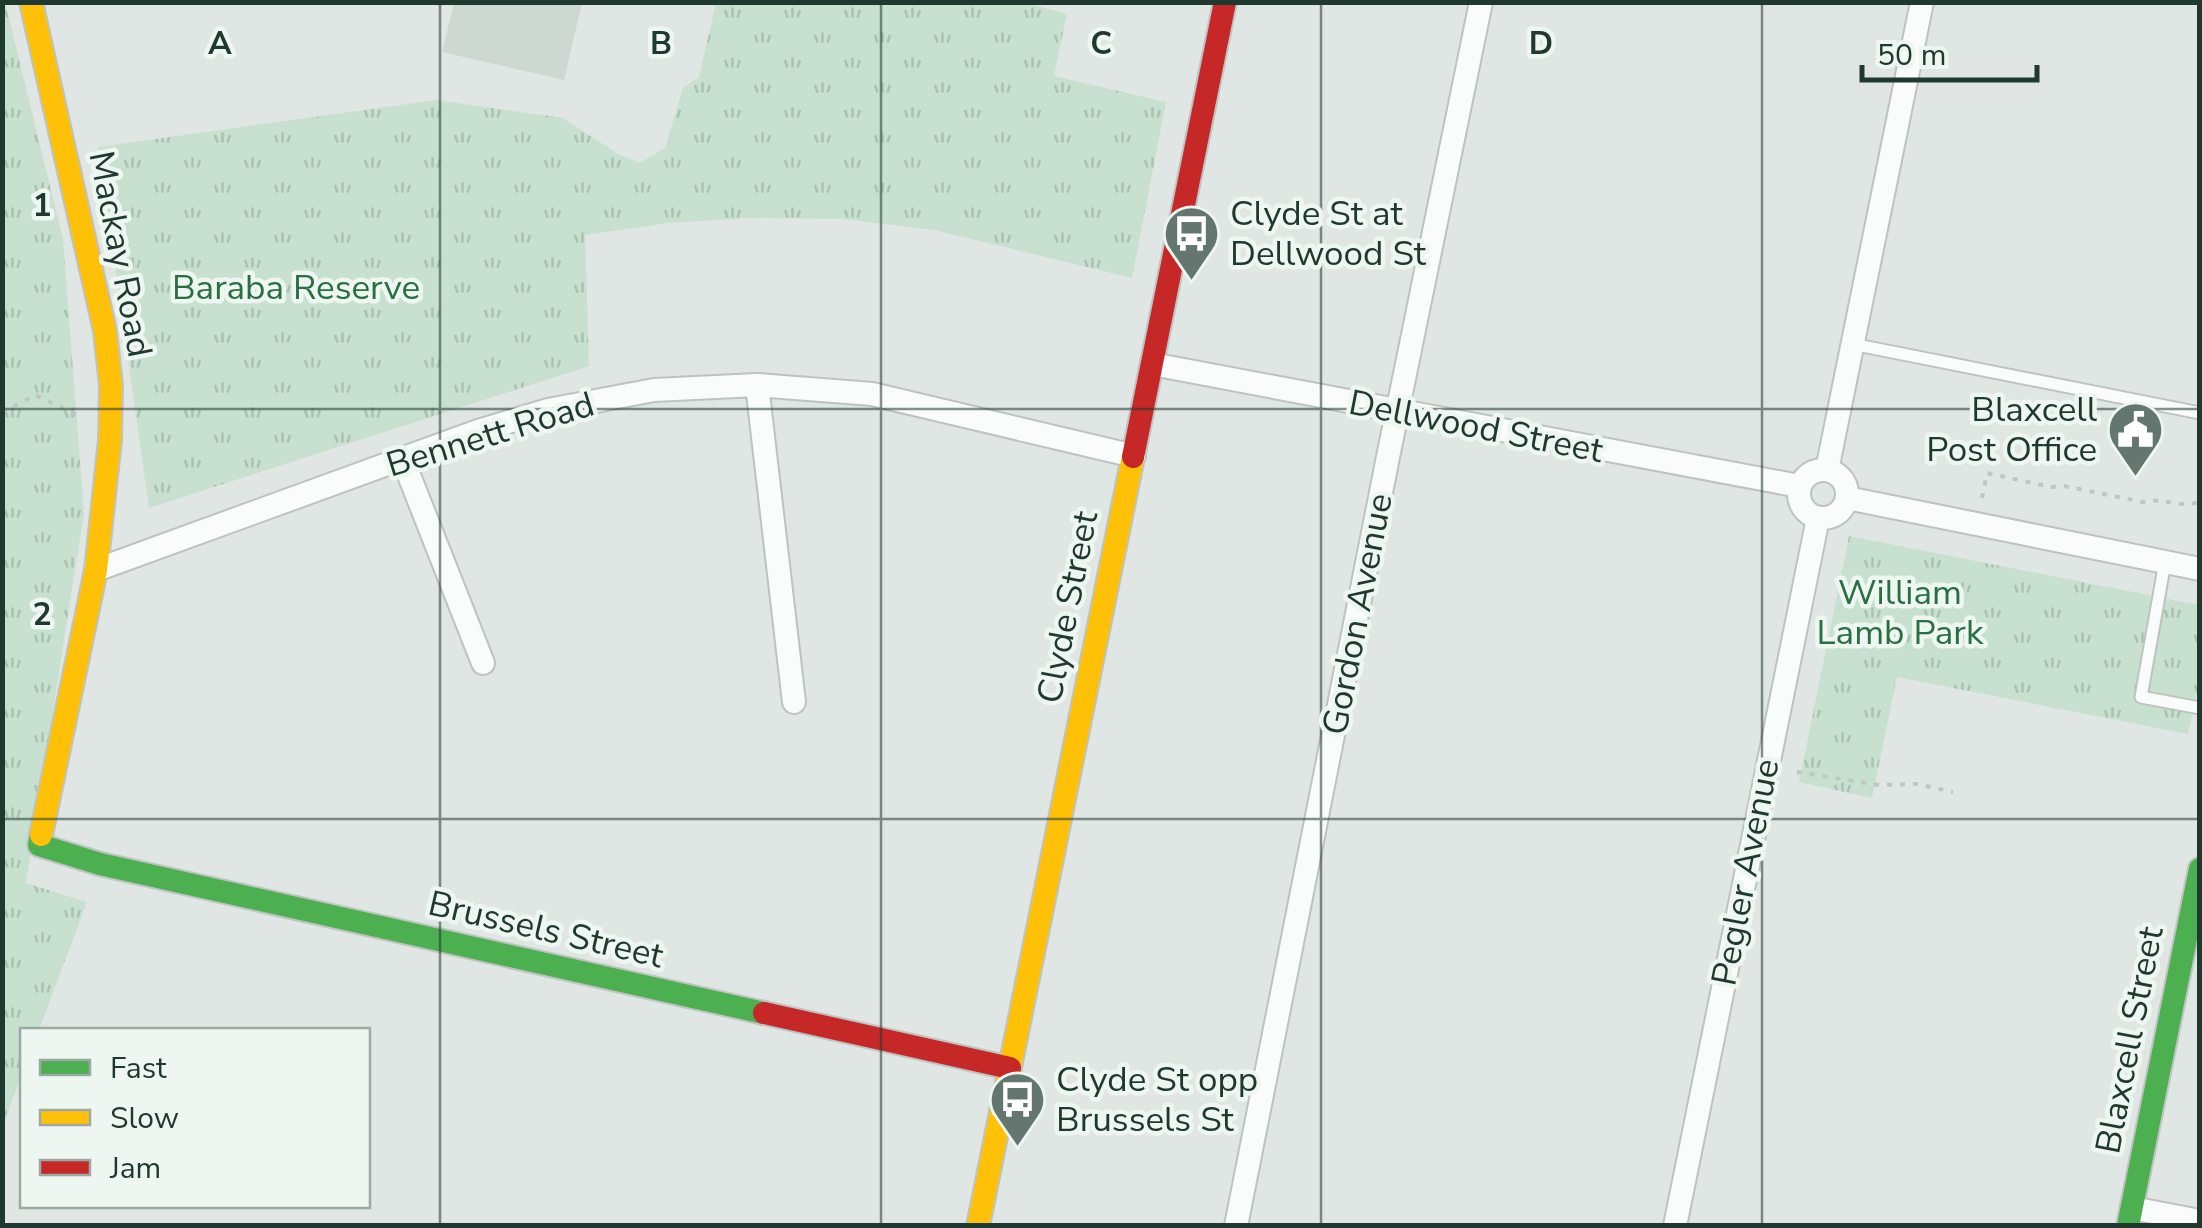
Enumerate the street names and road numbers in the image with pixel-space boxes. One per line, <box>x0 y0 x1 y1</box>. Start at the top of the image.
street label: Mackay Road <box>78 147 163 361</box>
street label: Dellwood Street <box>1345 379 1608 474</box>
street label: Bennett Road <box>380 381 600 488</box>
street label: Gordon Avenue <box>1311 489 1404 739</box>
street label: Clyde Street <box>1026 506 1109 707</box>
street label: Pegler Avenue <box>1700 755 1790 989</box>
street label: Brussels Street <box>424 880 669 980</box>
street label: Blaxcell Street <box>2084 922 2175 1158</box>

